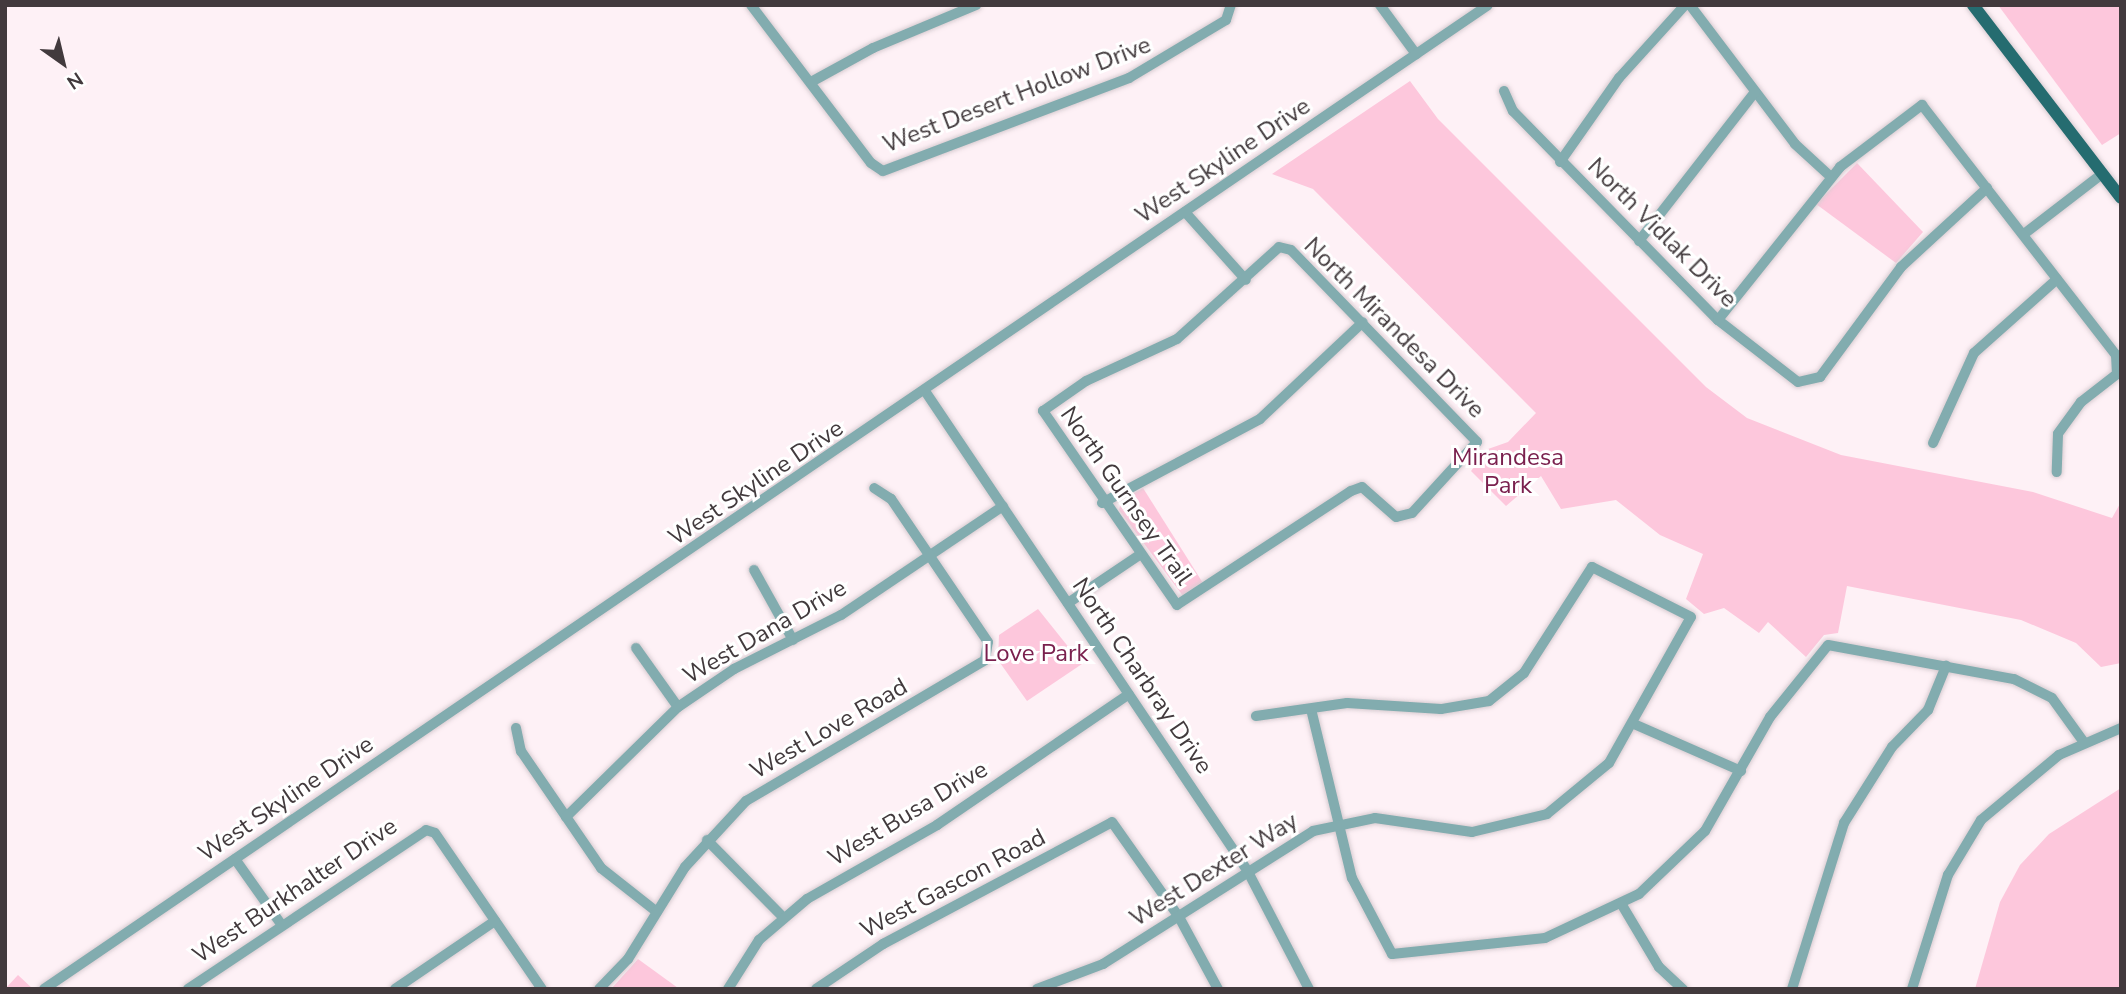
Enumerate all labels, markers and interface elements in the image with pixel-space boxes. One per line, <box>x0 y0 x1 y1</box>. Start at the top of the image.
north arrow <box>28 28 98 98</box>
street label: West Desert Hollow Drive <box>879 31 1155 159</box>
text: N <box>62 66 88 95</box>
street label: West Skyline Drive <box>1130 92 1316 230</box>
street label: North Vidlak Drive <box>1581 152 1743 314</box>
street label: North Mirandesa Drive <box>1298 232 1490 424</box>
street label: North Gurnsey Trail <box>1054 401 1198 591</box>
street label: West Skyline Drive <box>663 414 849 552</box>
park label: Mirandesa Park <box>1452 444 1564 500</box>
street label: North Charbray Drive <box>1066 573 1218 779</box>
street label: West Dana Drive <box>678 574 852 690</box>
park label: Love Park <box>983 640 1089 668</box>
street label: West Love Road <box>745 672 913 786</box>
street label: West Skyline Drive <box>193 730 379 868</box>
street label: West Busa Drive <box>823 755 993 873</box>
street label: West Dexter Way <box>1125 807 1303 933</box>
street label: West Burkhalter Drive <box>187 812 403 970</box>
street label: West Gascon Road <box>856 823 1050 945</box>

